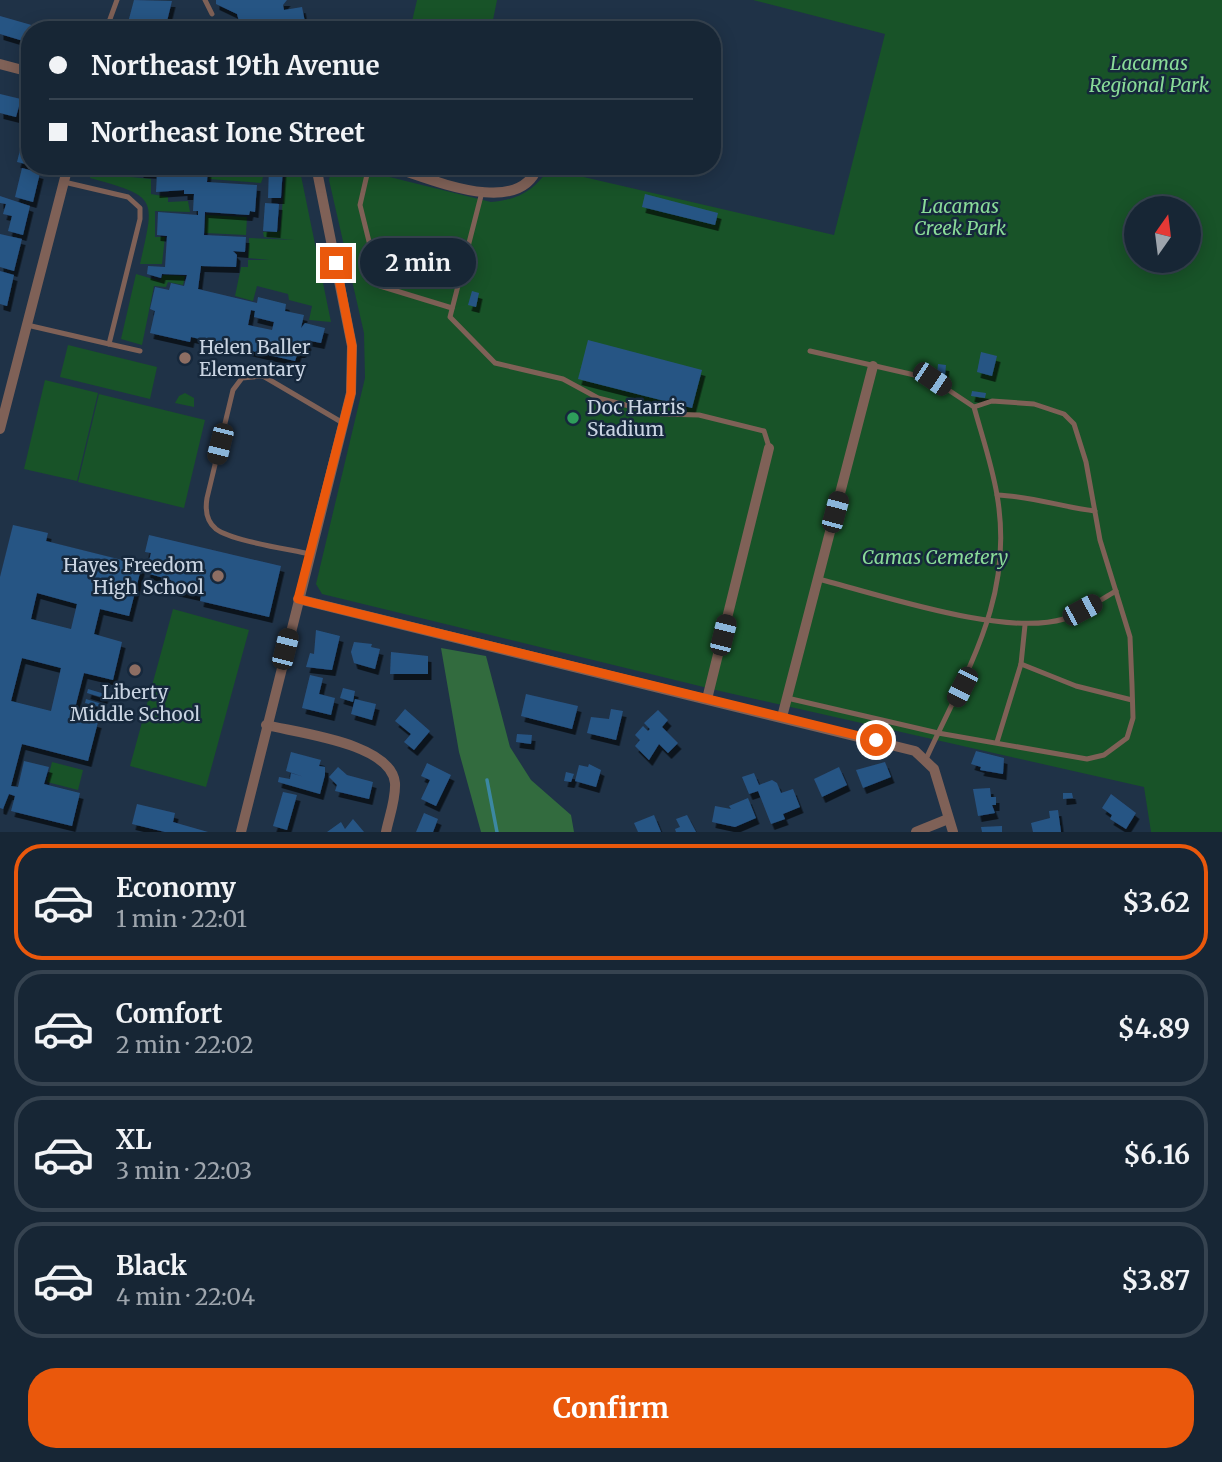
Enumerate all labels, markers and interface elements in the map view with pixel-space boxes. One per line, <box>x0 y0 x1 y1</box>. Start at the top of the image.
text: Northeast 19th Avenue <box>91 49 380 82</box>
park label: Lacamas Regional Park <box>1089 51 1210 97</box>
text: Northeast Ione Street <box>91 116 365 149</box>
park label: Lacamas Creek Park <box>914 194 1007 240</box>
north arrow <box>1124 196 1200 273</box>
map controls <box>1124 196 1201 273</box>
callout: 2 min <box>360 238 476 288</box>
route end <box>320 247 352 279</box>
text: 2 min <box>385 248 451 277</box>
place label: Helen Baller Elementary <box>199 335 311 381</box>
marker: Helen Baller Elementary <box>177 350 193 366</box>
car <box>909 359 956 399</box>
place label: Doc Harris Stadium <box>587 395 685 441</box>
marker: Doc Harris Stadium <box>565 410 581 426</box>
car <box>205 421 236 467</box>
car <box>820 489 851 535</box>
park label: Camas Cemetery <box>862 545 1008 569</box>
place label: Hayes Freedom High School <box>63 553 204 599</box>
marker: Hayes Freedom High School <box>210 568 226 584</box>
car <box>1059 591 1106 629</box>
car <box>708 612 739 658</box>
car <box>270 626 301 672</box>
marker: Liberty Middle School <box>127 662 143 678</box>
car <box>944 664 981 710</box>
place label: Liberty Middle School <box>70 680 200 726</box>
route start <box>860 724 892 756</box>
icon: car <box>32 871 95 934</box>
text: Economy <box>116 871 236 904</box>
text: $3.62 <box>1122 886 1190 919</box>
text: 1 min · 22:01 <box>116 904 247 933</box>
icon: car <box>32 997 95 1060</box>
text: Comfort <box>116 997 222 1030</box>
text: $4.89 <box>1118 1012 1190 1045</box>
text: 2 min · 22:02 <box>116 1030 254 1059</box>
icon: car <box>32 1123 95 1186</box>
text: XL <box>116 1123 152 1156</box>
text: $6.16 <box>1123 1138 1190 1171</box>
text: 3 min · 22:03 <box>116 1156 252 1185</box>
icon: car <box>32 1249 95 1312</box>
text: Black <box>116 1249 187 1282</box>
text: $3.87 <box>1121 1264 1190 1297</box>
text: 4 min · 22:04 <box>116 1282 255 1311</box>
button: Confirm <box>28 1368 1194 1448</box>

